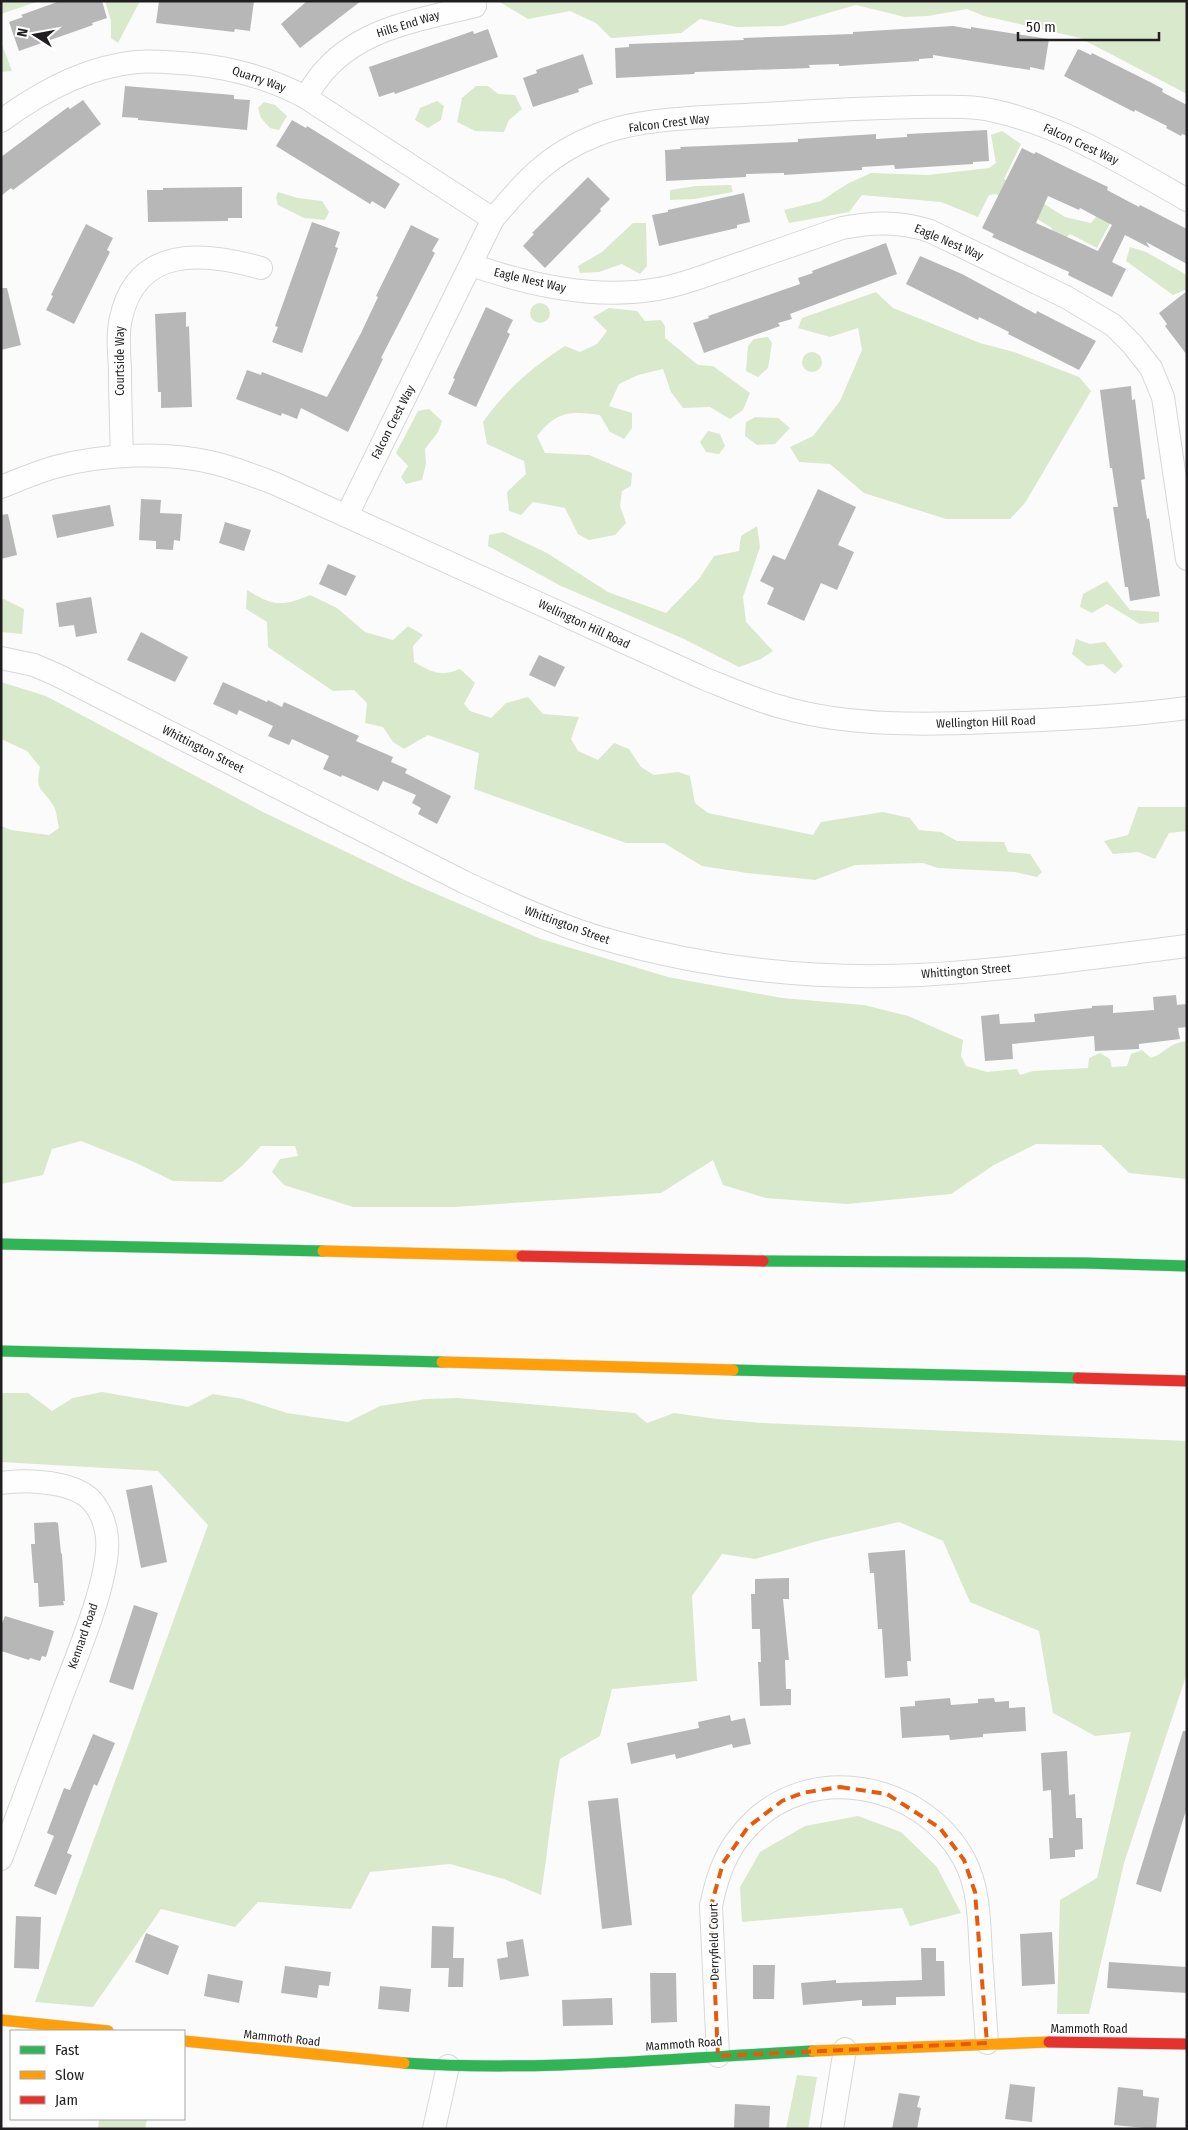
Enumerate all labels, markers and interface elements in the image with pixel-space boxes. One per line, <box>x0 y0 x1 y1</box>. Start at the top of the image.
street label: Hills End Way <box>375 8 442 40</box>
north arrow <box>10 10 60 60</box>
scale bar <box>1018 10 1159 42</box>
text: 50 m <box>1026 18 1056 36</box>
text: N <box>14 27 32 38</box>
street label: Quarry Way <box>230 63 288 95</box>
street label: Falcon Crest Way <box>628 111 711 135</box>
street label: Falcon Crest Way <box>1041 121 1121 168</box>
street label: Eagle Nest Way <box>912 221 986 263</box>
street label: Eagle Nest Way <box>493 265 568 295</box>
street label: Courtside Way <box>113 326 127 396</box>
street label: Falcon Crest Way <box>368 382 418 461</box>
street label: Wellington Hill Road <box>536 597 632 651</box>
street label: Wellington Hill Road <box>936 713 1036 731</box>
street label: Whittington Street <box>160 722 246 776</box>
street label: Whittington Street <box>522 903 612 947</box>
street label: Whittington Street <box>921 961 1011 981</box>
street label: Kennard Road <box>65 1601 101 1671</box>
street label: Derryfield Court <box>706 1903 722 1981</box>
street label: Mammoth Road <box>1050 2022 1128 2036</box>
street label: Mammoth Road <box>243 2027 321 2049</box>
legend <box>10 2030 185 2120</box>
street label: Mammoth Road <box>645 2034 723 2054</box>
text: Fast <box>55 2041 79 2059</box>
text: Slow <box>55 2066 84 2084</box>
text: Jam <box>55 2091 78 2109</box>

